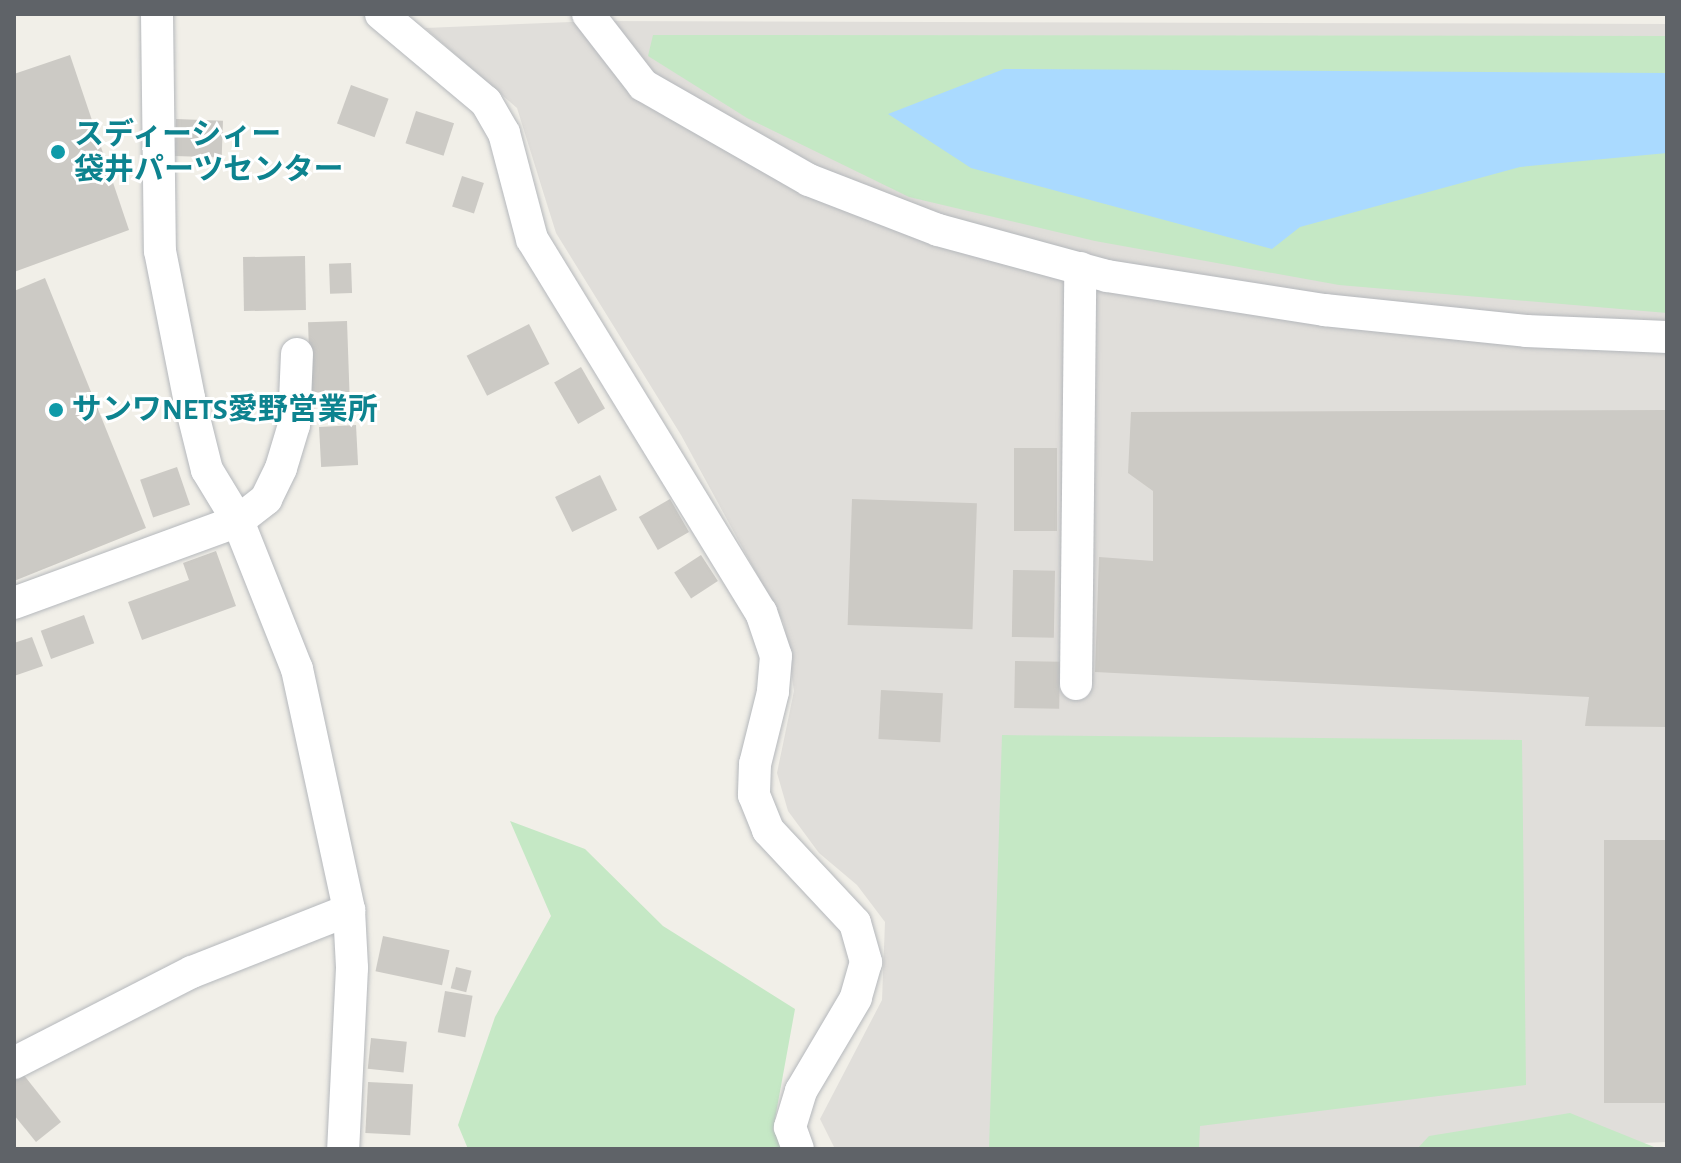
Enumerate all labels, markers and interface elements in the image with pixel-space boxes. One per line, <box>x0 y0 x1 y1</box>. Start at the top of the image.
place label: スディーシィー 袋井パーツセンター <box>74 117 344 188</box>
marker: スディーシィー 袋井パーツセンター <box>49 143 67 161</box>
place label: サンワNETS愛野営業所 <box>72 392 378 428</box>
marker: サンワNETS愛野営業所 <box>47 401 65 419</box>

